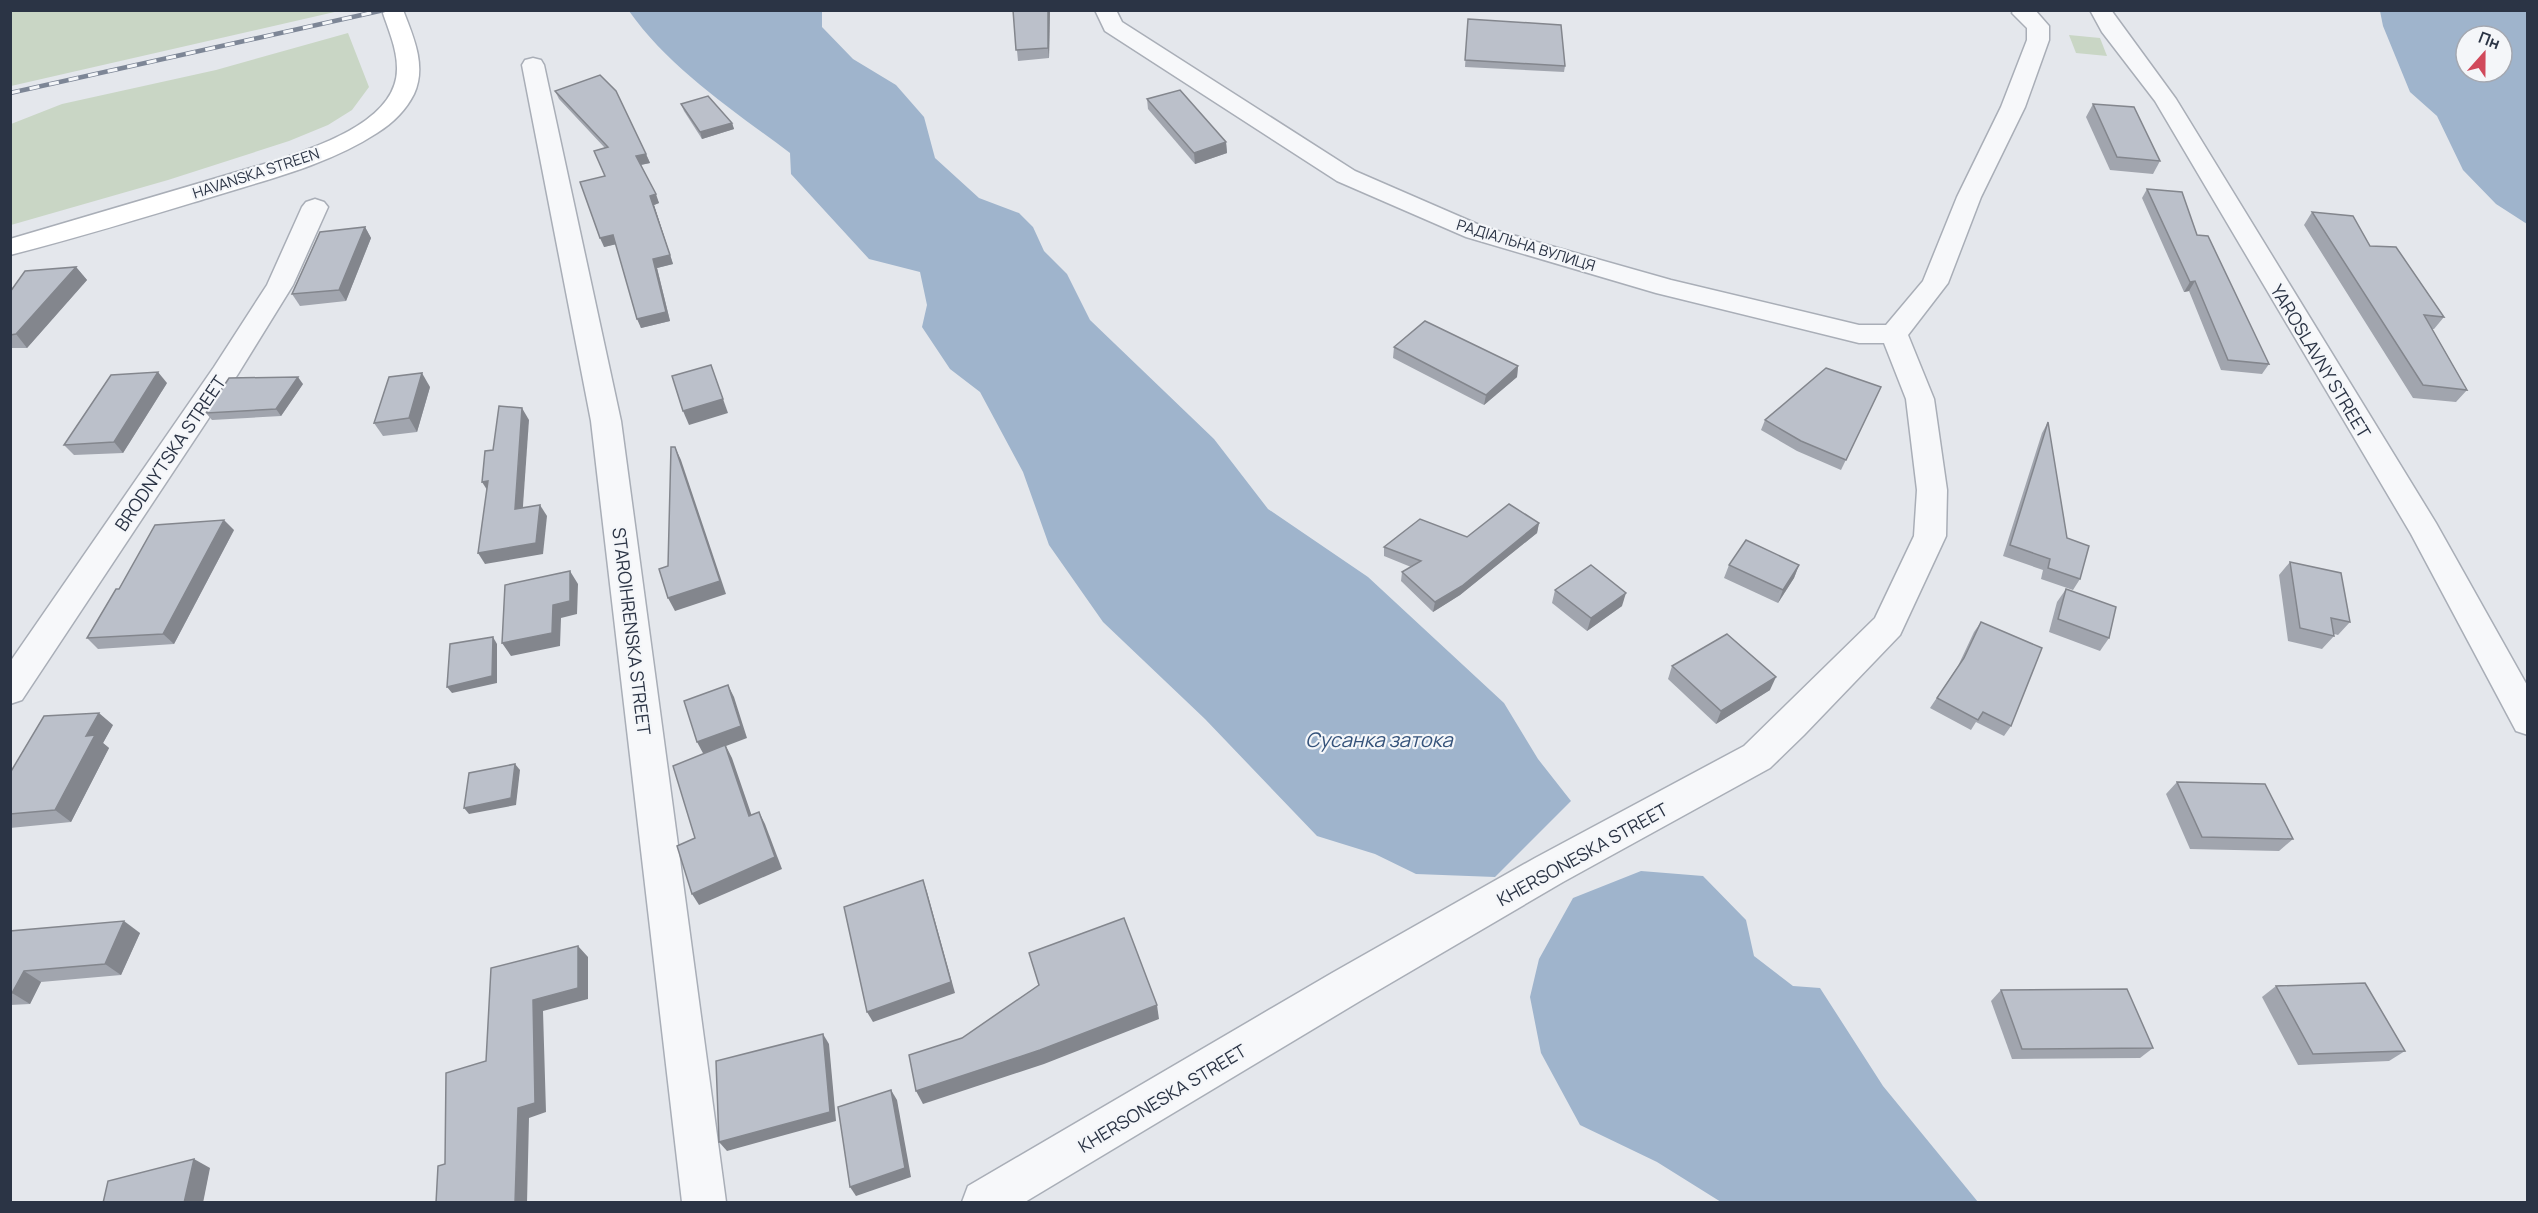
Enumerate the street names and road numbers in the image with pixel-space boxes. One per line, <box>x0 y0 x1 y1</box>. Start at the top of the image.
street label: HAVANSKA STREEN <box>190 143 322 203</box>
street label: РАДІАЛЬНА ВУЛИЦЯ <box>1454 214 1598 276</box>
street label: YAROSLAVNY STREET <box>2266 280 2377 443</box>
street label: BRODNYTSKA STREET <box>109 370 231 535</box>
street label: STAROIHRENSKA STREET <box>607 526 657 736</box>
street label: KHERSONESKA STREET <box>1492 797 1672 911</box>
street label: KHERSONESKA STREET <box>1074 1038 1251 1158</box>

